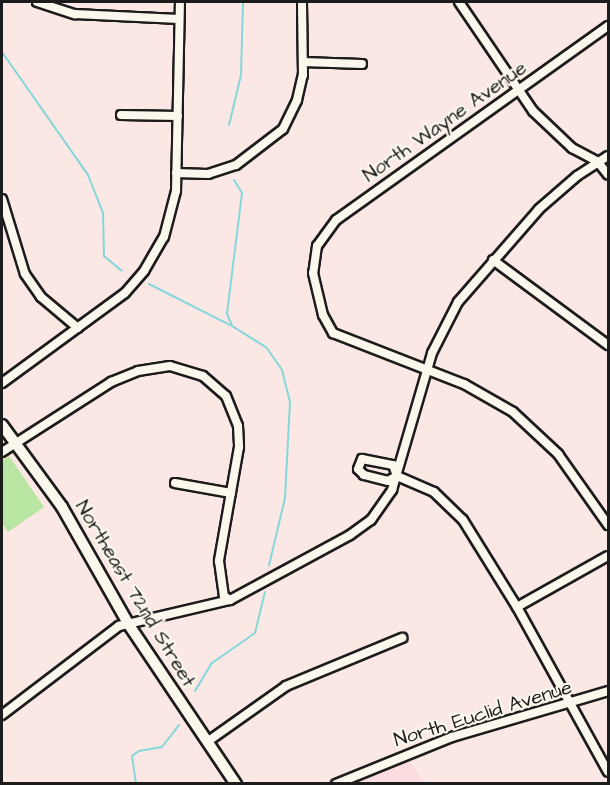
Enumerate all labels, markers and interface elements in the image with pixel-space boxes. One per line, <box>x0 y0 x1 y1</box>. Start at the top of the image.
street label: North Wayne Avenue <box>358 56 532 188</box>
street label: Northeast 72nd Street <box>70 496 200 692</box>
street label: North Euclid Avenue <box>391 675 575 753</box>

